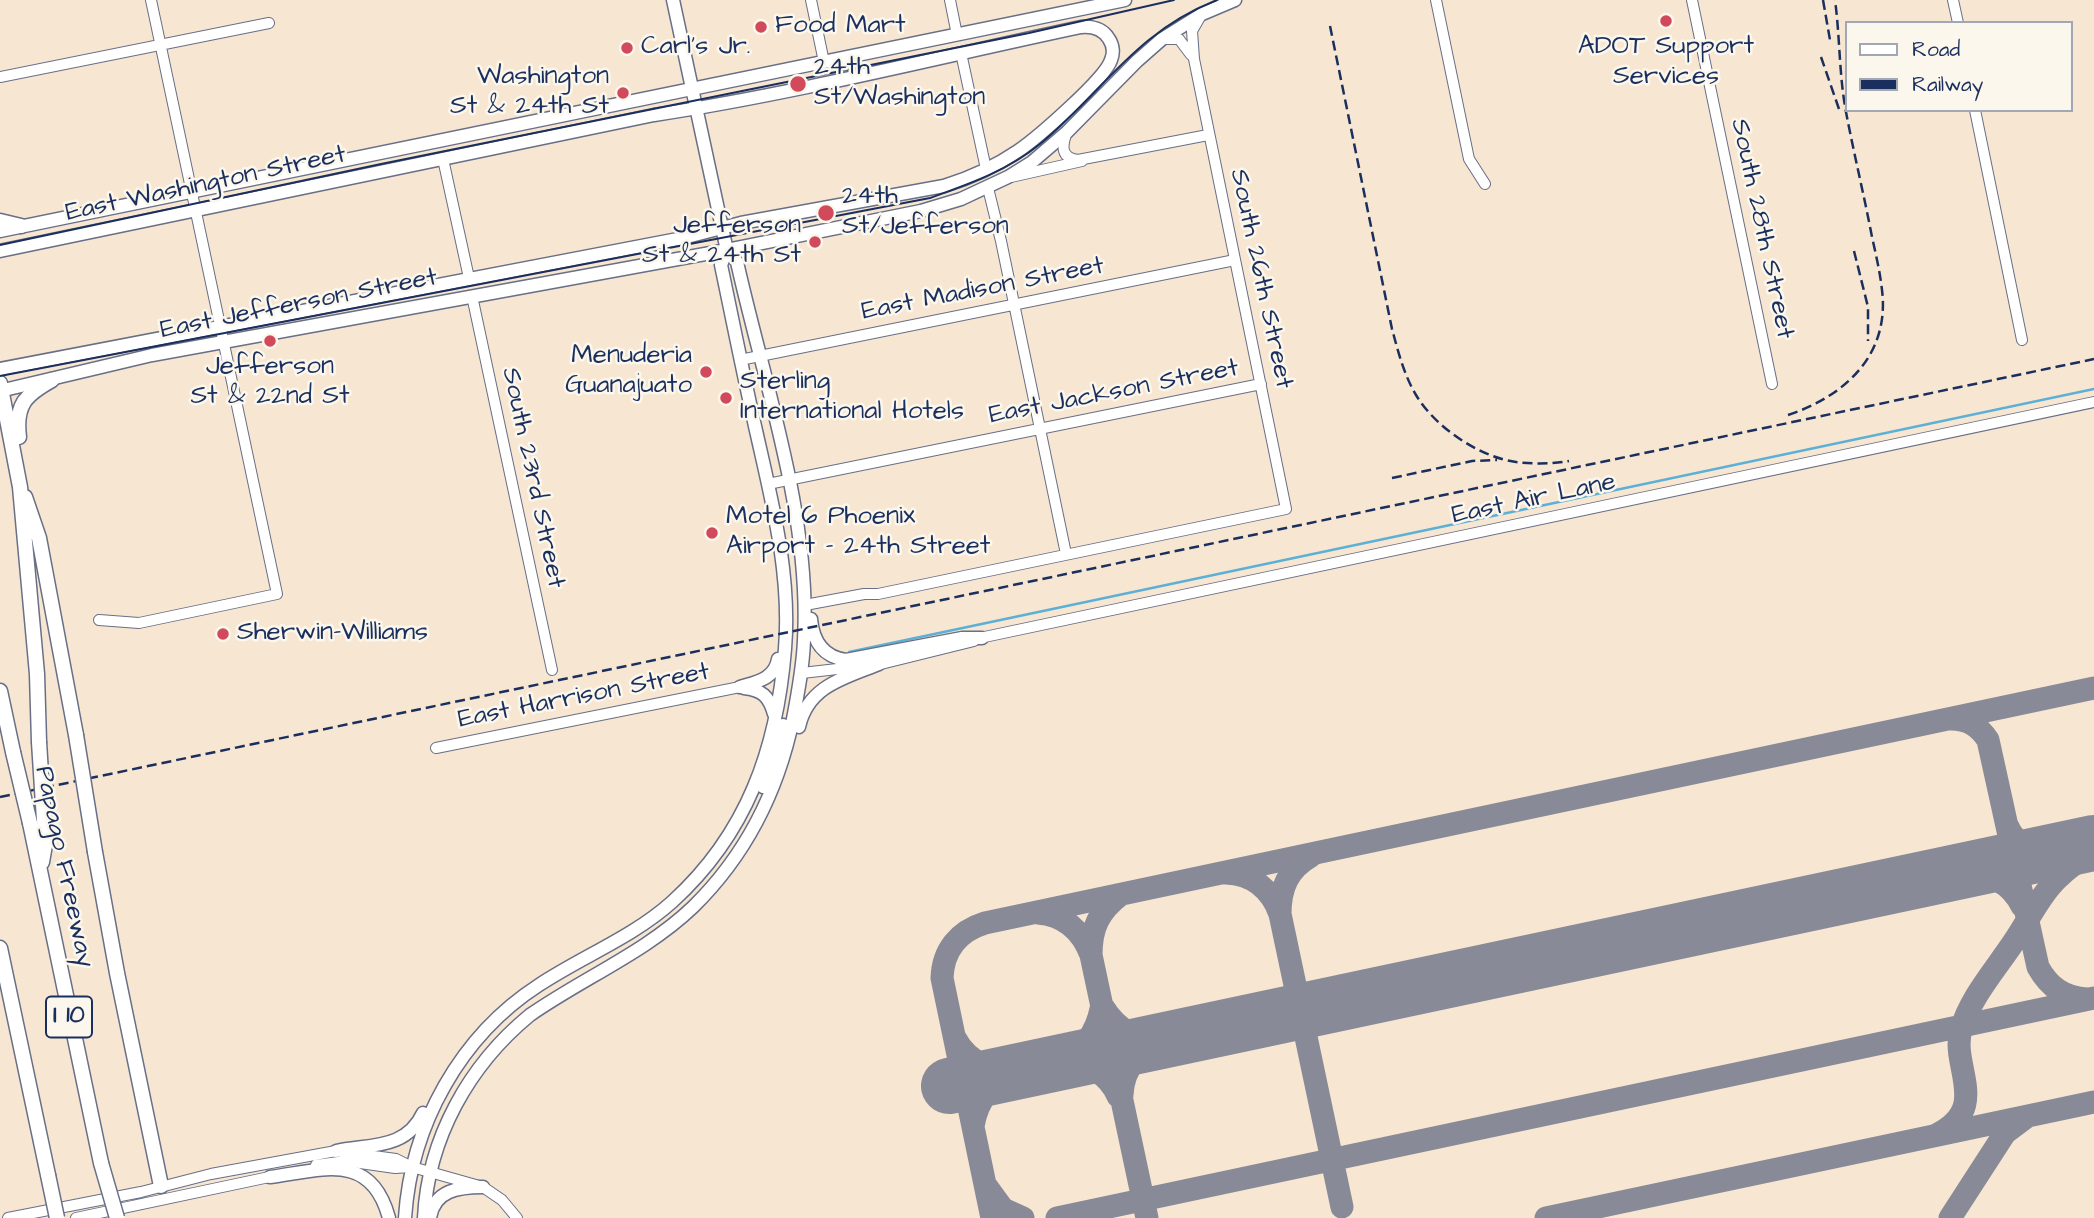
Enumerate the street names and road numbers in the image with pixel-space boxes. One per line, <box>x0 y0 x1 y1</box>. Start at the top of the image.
street label: South 28th Street <box>1722 116 1800 342</box>
street label: East Washington Street <box>63 140 349 230</box>
street label: South 26th Street <box>1222 166 1298 392</box>
street label: East Madison Street <box>859 251 1107 329</box>
street label: East Jefferson Street <box>158 263 440 347</box>
street label: East Jackson Street <box>987 354 1241 432</box>
street label: South 23rd Street <box>493 365 571 591</box>
street label: East Air Lane <box>1449 467 1619 533</box>
street label: East Harrison Street <box>456 657 712 737</box>
street label: Papago Freeway <box>26 764 100 970</box>
road number: I 10 <box>46 996 92 1037</box>

